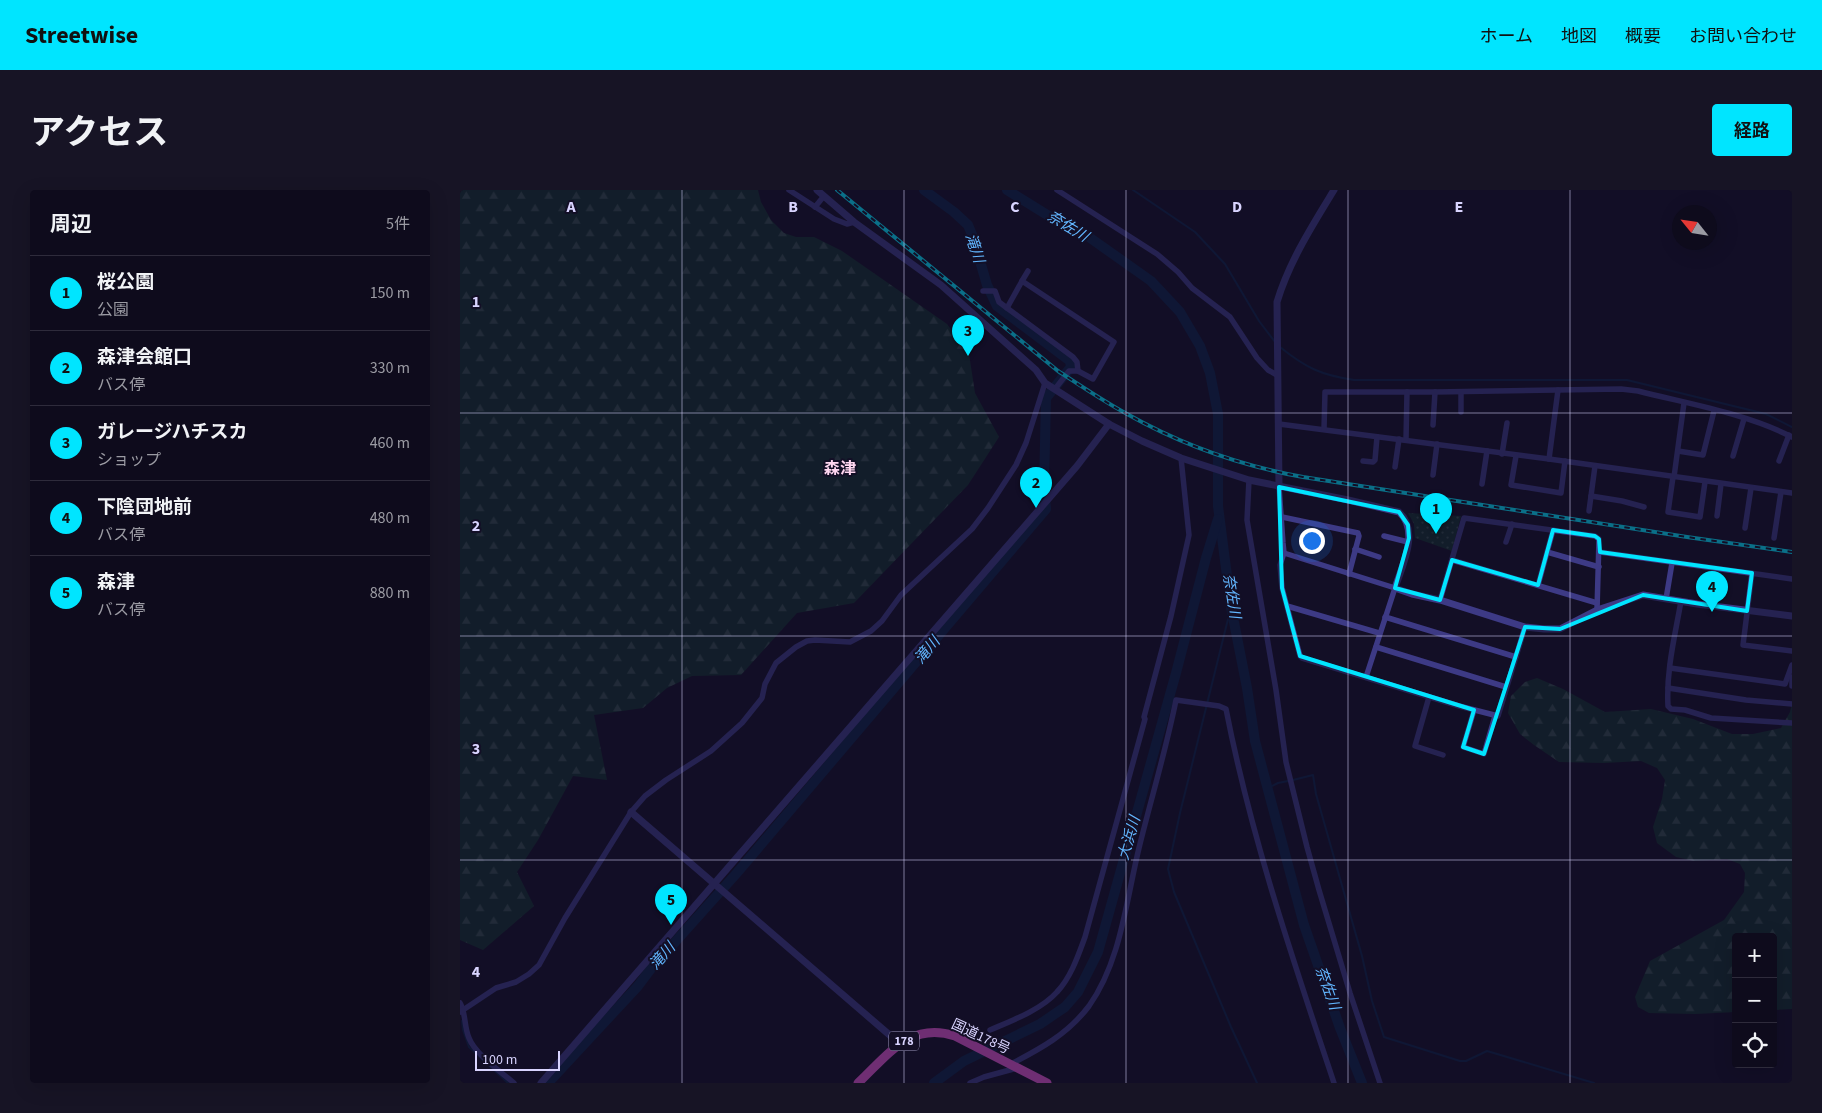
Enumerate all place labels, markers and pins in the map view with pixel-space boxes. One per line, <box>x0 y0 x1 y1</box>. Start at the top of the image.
pin: 3 <box>952 315 984 356</box>
pin: 2 <box>1020 467 1052 508</box>
pin: 1 <box>1420 493 1452 534</box>
pin: 4 <box>1696 571 1728 612</box>
pin: 5 <box>655 884 687 925</box>

